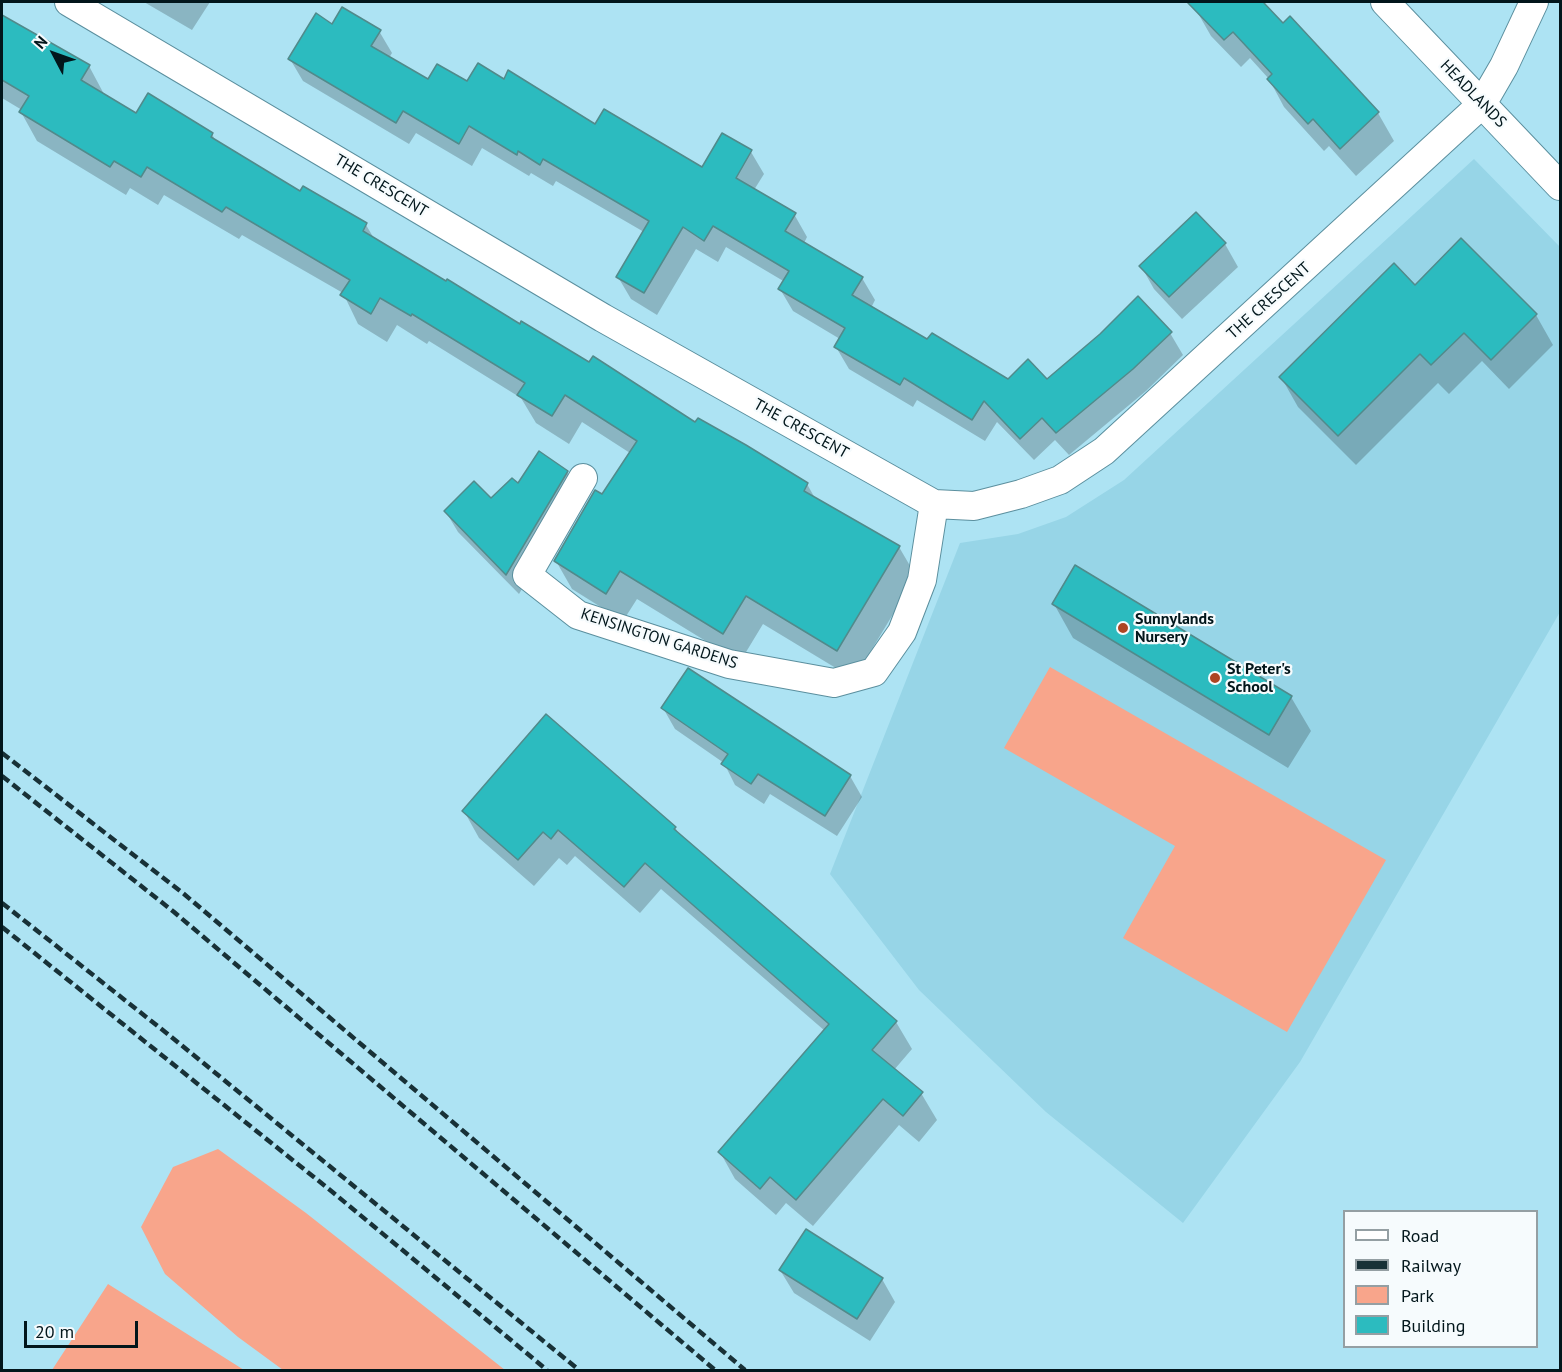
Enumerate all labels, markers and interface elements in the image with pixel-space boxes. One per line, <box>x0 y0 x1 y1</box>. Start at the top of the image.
north arrow <box>24 24 84 84</box>
text: N <box>29 32 51 53</box>
street label: HEADLANDS <box>1436 56 1510 132</box>
street label: THE CRESCENT <box>331 151 431 221</box>
street label: THE CRESCENT <box>1223 259 1315 343</box>
street label: THE CRESCENT <box>750 395 852 463</box>
street label: KENSINGTON GARDENS <box>578 605 740 673</box>
place label: Sunnylands Nursery <box>1135 609 1214 647</box>
marker: Sunnylands Nursery <box>1116 621 1130 635</box>
place label: St Peter's School <box>1227 659 1291 697</box>
marker: St Peter's School <box>1208 671 1222 685</box>
legend <box>1343 1210 1538 1348</box>
text: Road <box>1401 1224 1439 1247</box>
text: Railway <box>1401 1254 1461 1277</box>
text: Park <box>1401 1284 1434 1307</box>
scale bar <box>27 1309 141 1347</box>
text: Building <box>1401 1314 1465 1337</box>
text: 20 m <box>35 1320 74 1343</box>

